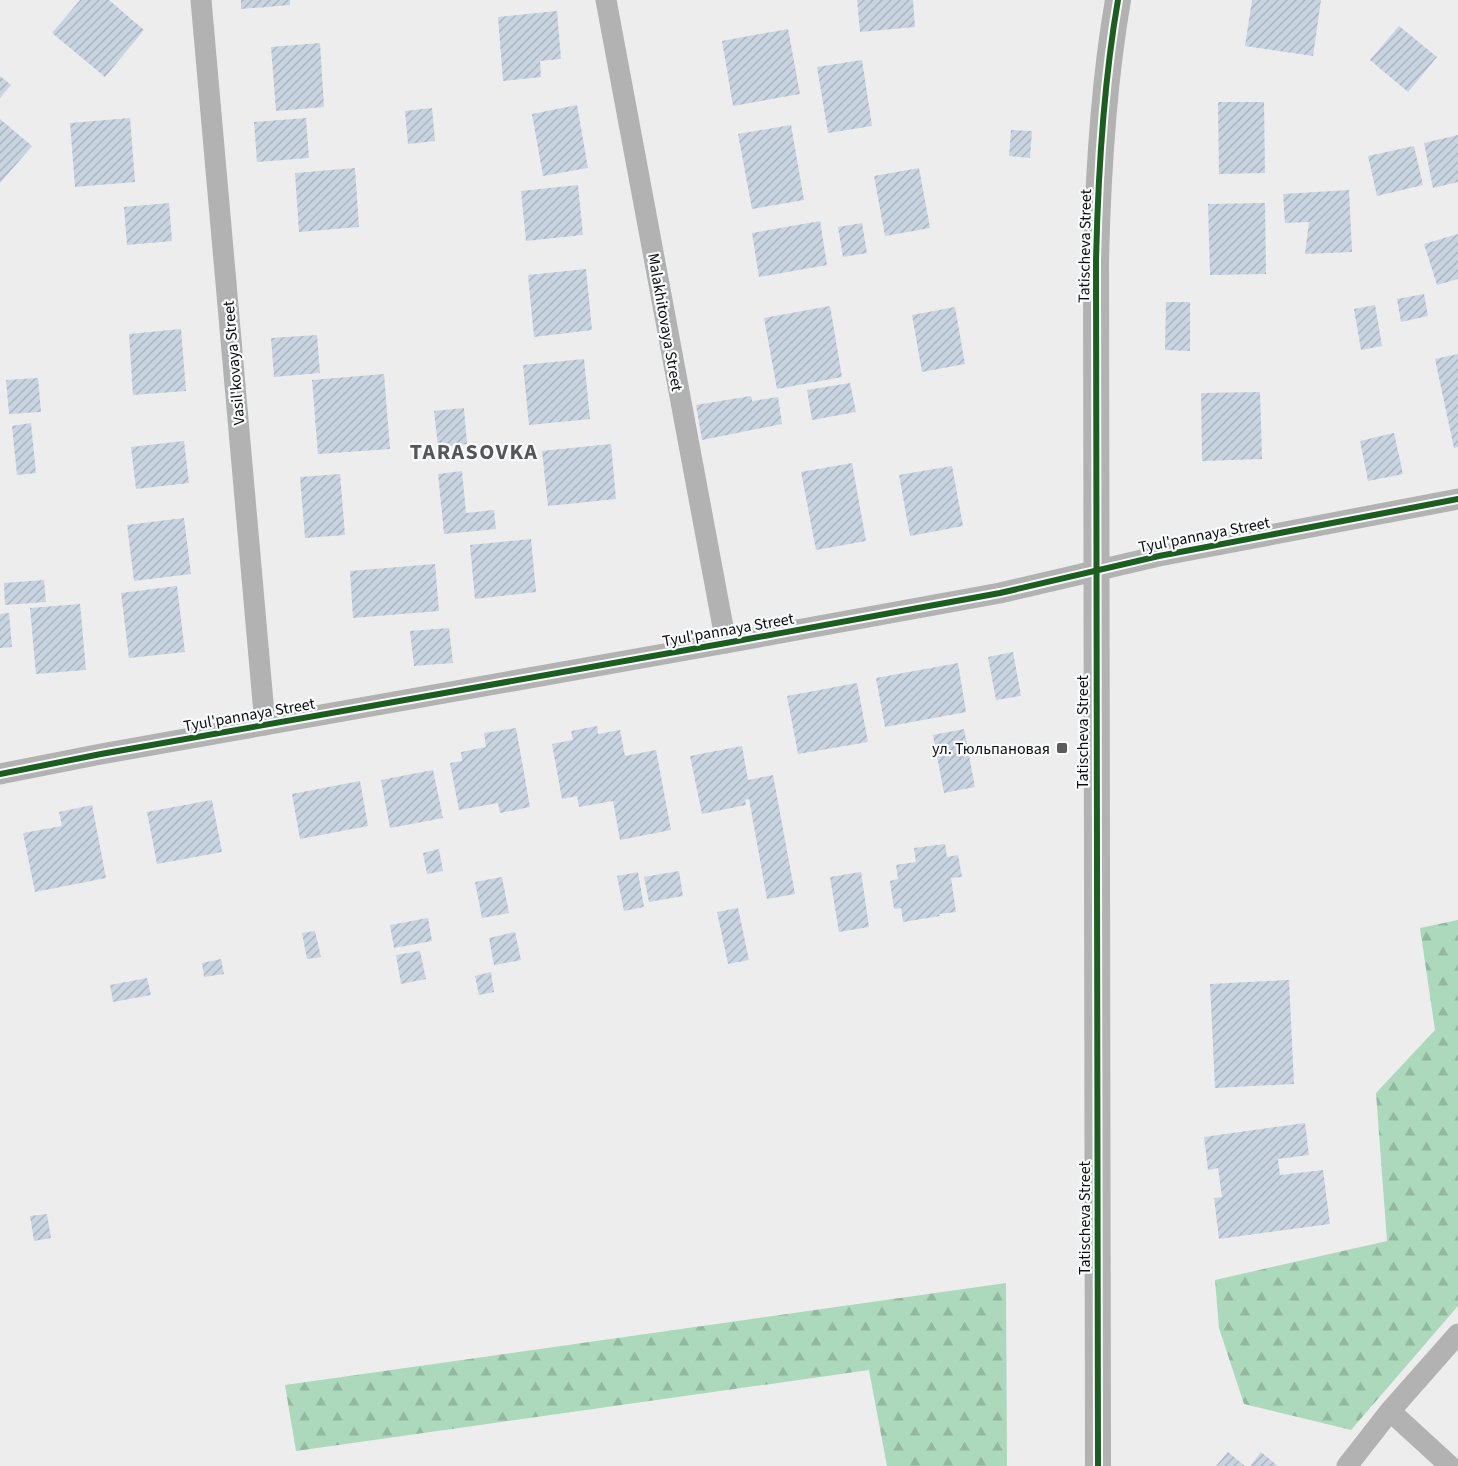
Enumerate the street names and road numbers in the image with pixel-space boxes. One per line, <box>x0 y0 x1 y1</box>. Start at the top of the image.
street label: Tatischeva Street <box>1073 188 1097 303</box>
street label: Malakhitovaya Street <box>642 251 688 394</box>
street label: Vasil'kovaya Street <box>218 299 250 426</box>
street label: Tyul'pannaya Street <box>1137 511 1272 558</box>
street label: Tyul'pannaya Street <box>661 607 796 652</box>
street label: Tatischeva Street <box>1072 674 1094 789</box>
street label: Tyul'pannaya Street <box>182 692 317 737</box>
street label: Tatischeva Street <box>1074 1160 1096 1275</box>

